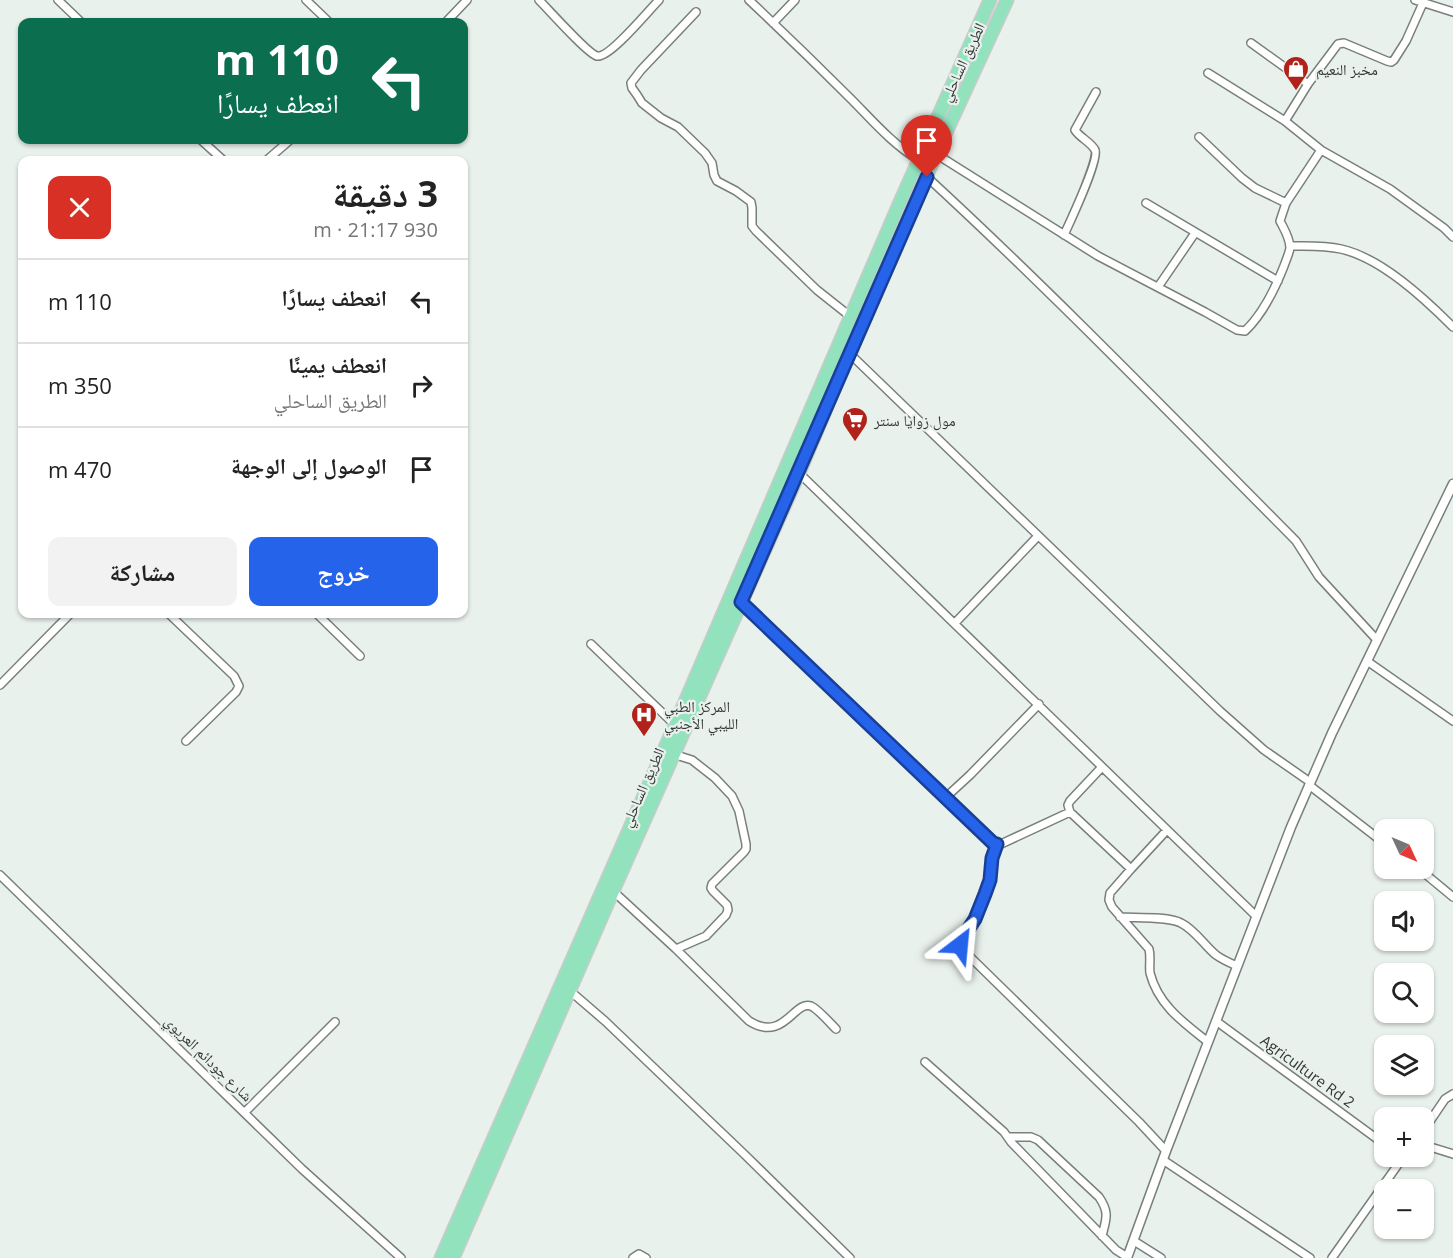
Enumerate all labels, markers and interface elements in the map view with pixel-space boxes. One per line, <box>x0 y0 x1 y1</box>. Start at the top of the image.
street label: الطريق الساحلي <box>935 19 992 106</box>
text: 110 m <box>215 30 339 87</box>
icon: left <box>360 42 438 120</box>
shop icon: مخبز النعيم <box>1281 54 1311 92</box>
place label: مخبز النعيم <box>1316 59 1378 80</box>
text: انعطف يسارًا <box>217 84 339 121</box>
pin <box>901 115 952 177</box>
icon: arrive <box>910 124 943 157</box>
text: 3 دقيقة <box>332 169 438 218</box>
button: close <box>48 176 111 239</box>
text: 930 m · 21:17 <box>313 216 438 243</box>
text: انعطف يسارًا <box>282 282 387 312</box>
icon: left <box>405 285 438 318</box>
text: 110 m <box>48 286 112 316</box>
text: انعطف يمينًا <box>288 349 387 379</box>
icon: right <box>405 369 438 402</box>
text: 350 m <box>48 370 112 400</box>
text: الطريق الساحلي <box>274 387 387 414</box>
supermarket icon: مول زوايا سنتر <box>840 405 870 443</box>
place label: مول زوايا سنتر <box>873 410 956 431</box>
text: الوصول إلى الوجهة <box>231 450 387 480</box>
icon: arrive <box>405 453 438 486</box>
text: 470 m <box>48 454 112 484</box>
button: مشاركة <box>48 537 237 606</box>
button: خروج <box>249 537 438 606</box>
place label: المركز الطبي الليبي الأجنبي <box>664 696 738 736</box>
hospital icon: المركز الطبي الليبي الأجنبي <box>629 700 659 738</box>
street label: الطريق الساحلي <box>616 744 671 831</box>
north arrow <box>1374 819 1434 879</box>
map controls <box>1374 819 1434 1239</box>
button: sound <box>1374 891 1434 951</box>
position arrow <box>928 913 992 977</box>
button: search <box>1374 963 1434 1023</box>
street label: شارع جودائم العريوي <box>159 1011 257 1107</box>
street label: Agriculture Rd 2 <box>1257 1030 1359 1112</box>
button: layers <box>1374 1035 1434 1095</box>
button: + <box>1374 1107 1434 1167</box>
button: − <box>1374 1179 1434 1239</box>

